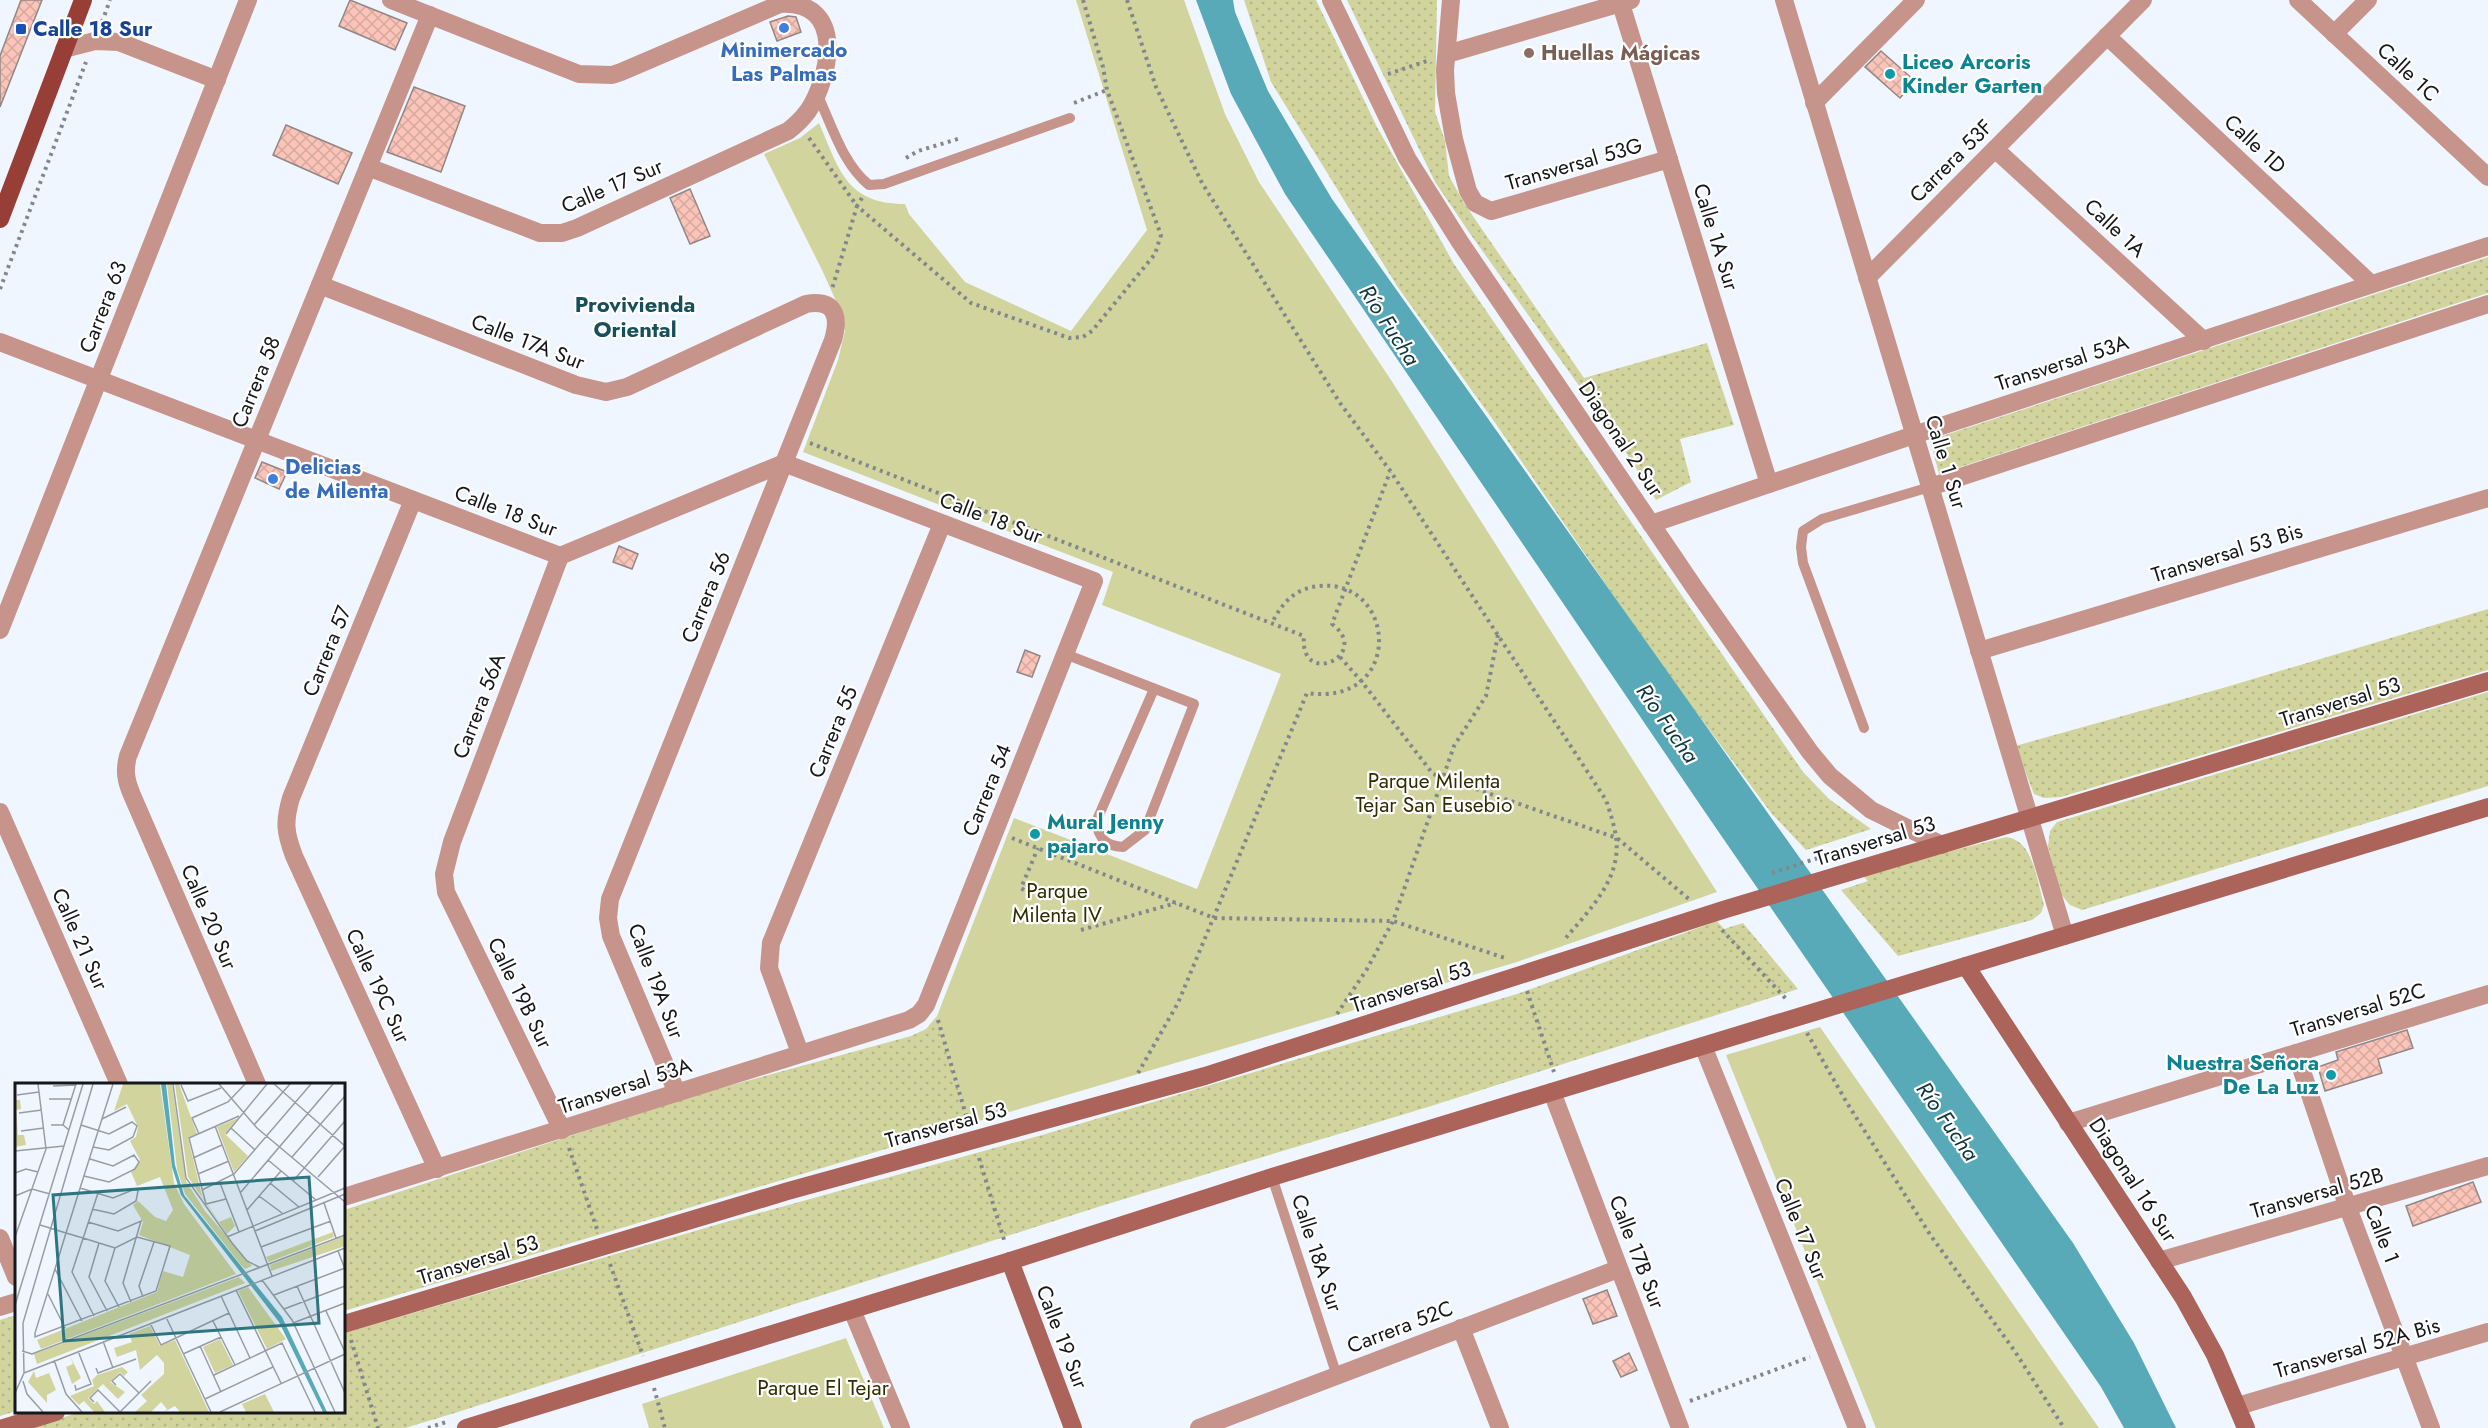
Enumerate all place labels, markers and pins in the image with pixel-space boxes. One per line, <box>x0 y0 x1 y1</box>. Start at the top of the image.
place label: Calle 18 Sur <box>33 14 153 44</box>
marker: Minimercado Las Palmas <box>777 21 791 35</box>
marker: Calle 18 Sur <box>14 22 28 36</box>
place label: Minimercado Las Palmas <box>721 35 848 89</box>
place label: Huellas Mágicas <box>1541 38 1701 68</box>
marker: Huellas Mágicas <box>1522 46 1536 60</box>
place label: Liceo Arcoris Kinder Garten <box>1902 47 2042 101</box>
marker: Liceo Arcoris Kinder Garten <box>1883 67 1897 81</box>
place label: Delicias de Milenta <box>285 452 389 506</box>
marker: Delicias de Milenta <box>266 472 280 486</box>
place label: Mural Jenny pajaro <box>1047 807 1165 861</box>
marker: Mural Jenny pajaro <box>1028 827 1042 841</box>
place label: Nuestra Señora De La Luz <box>2166 1048 2319 1102</box>
marker: Nuestra Señora De La Luz <box>2324 1068 2338 1082</box>

